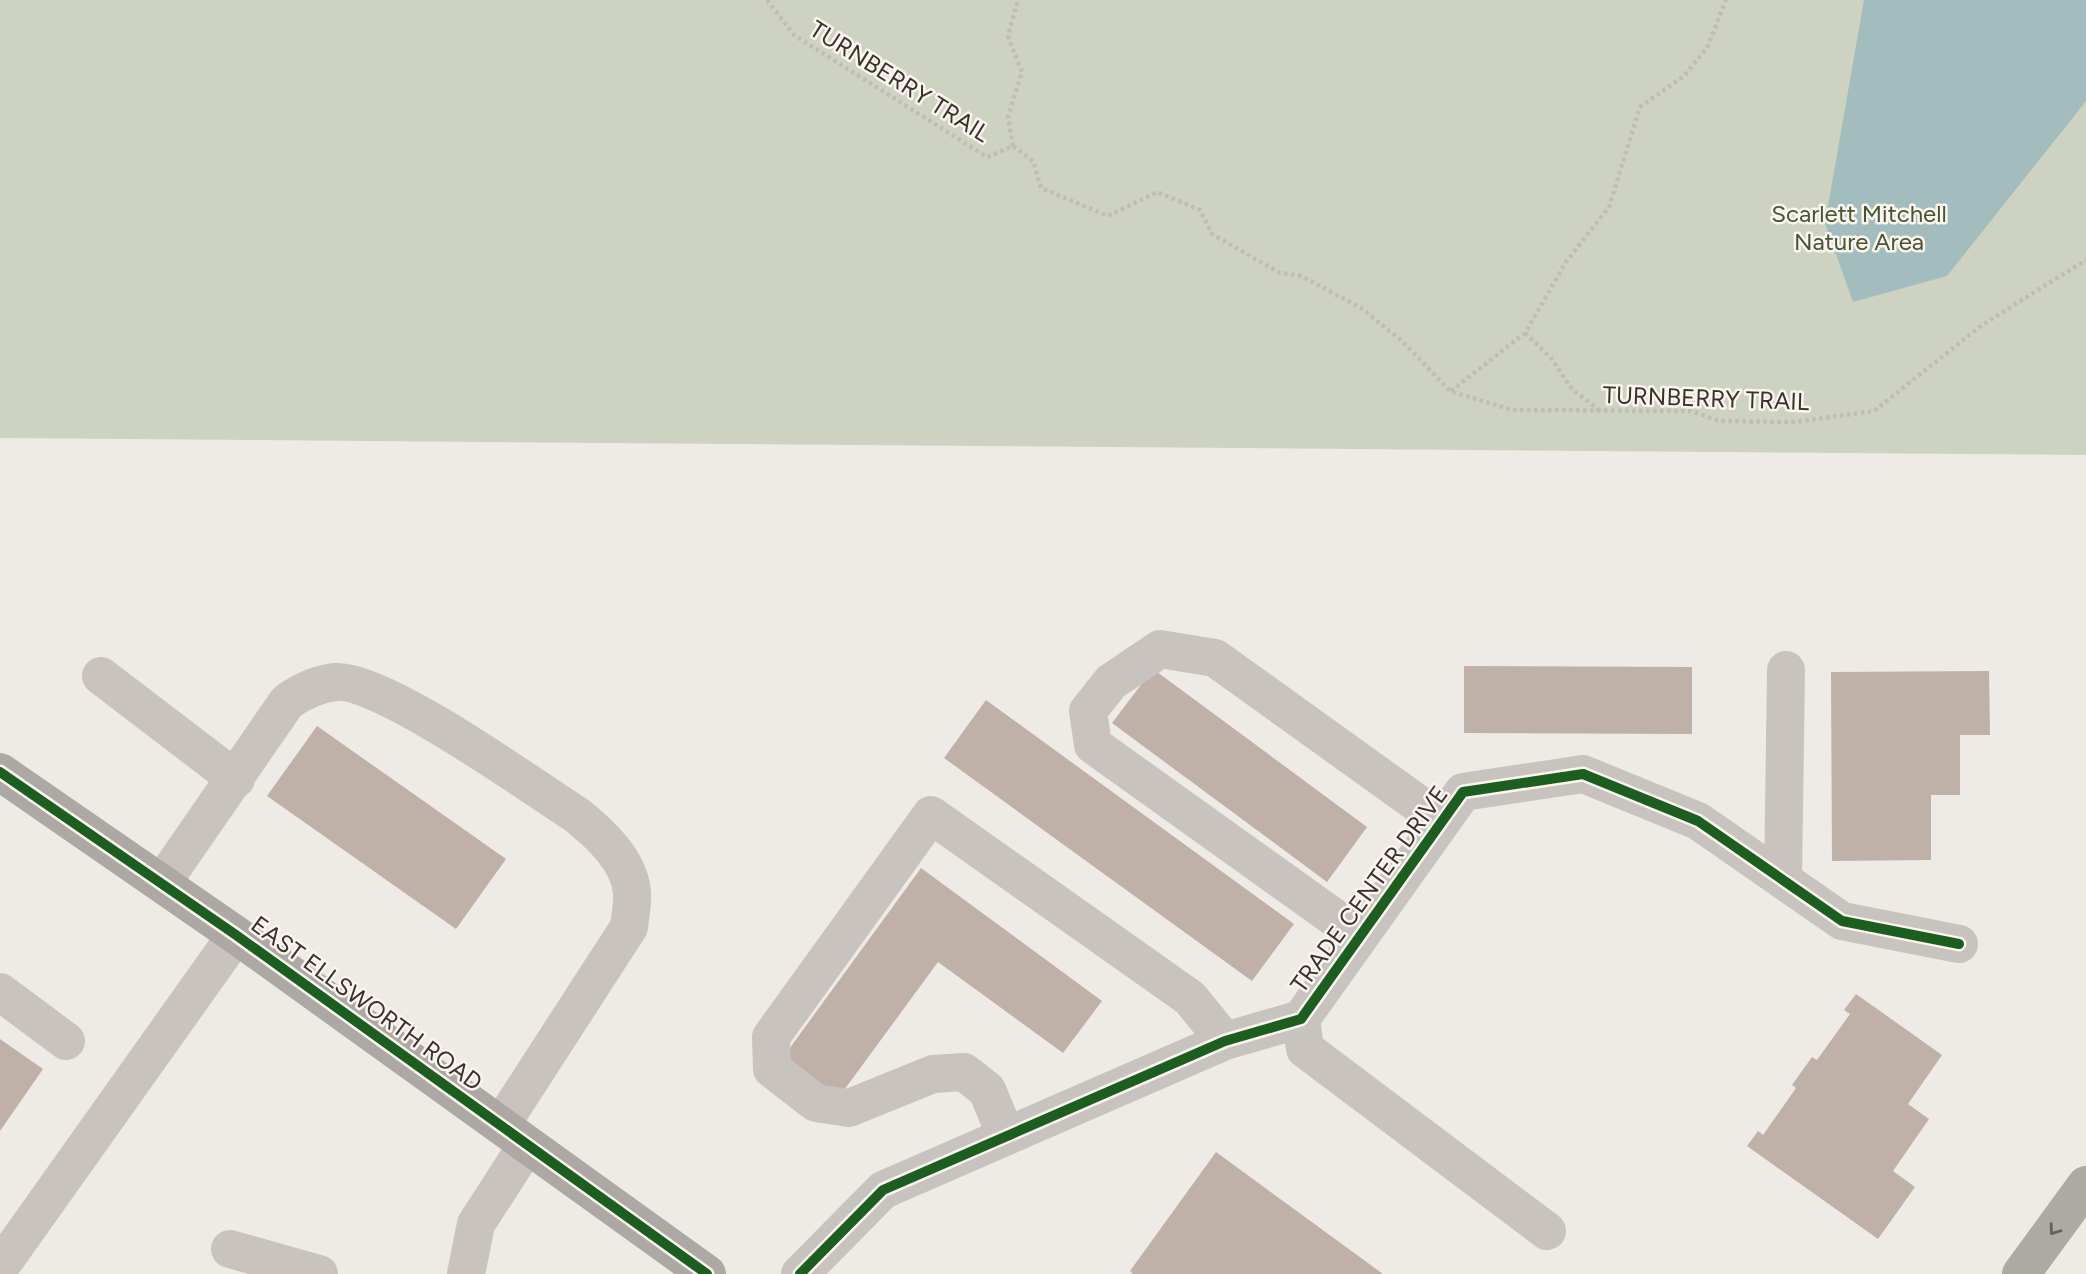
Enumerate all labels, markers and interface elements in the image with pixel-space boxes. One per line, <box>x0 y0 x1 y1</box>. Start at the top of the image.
street label: TURNBERRY TRAIL <box>805 14 996 148</box>
park label: Scarlett Mitchell Nature Area <box>1771 199 1947 256</box>
street label: TURNBERRY TRAIL <box>1602 380 1810 416</box>
street label: TRADE CENTER DRIVE <box>1284 780 1454 998</box>
street label: EAST ELLSWORTH ROAD <box>246 909 488 1097</box>
one-way arrow <box>2049 1222 2062 1235</box>

